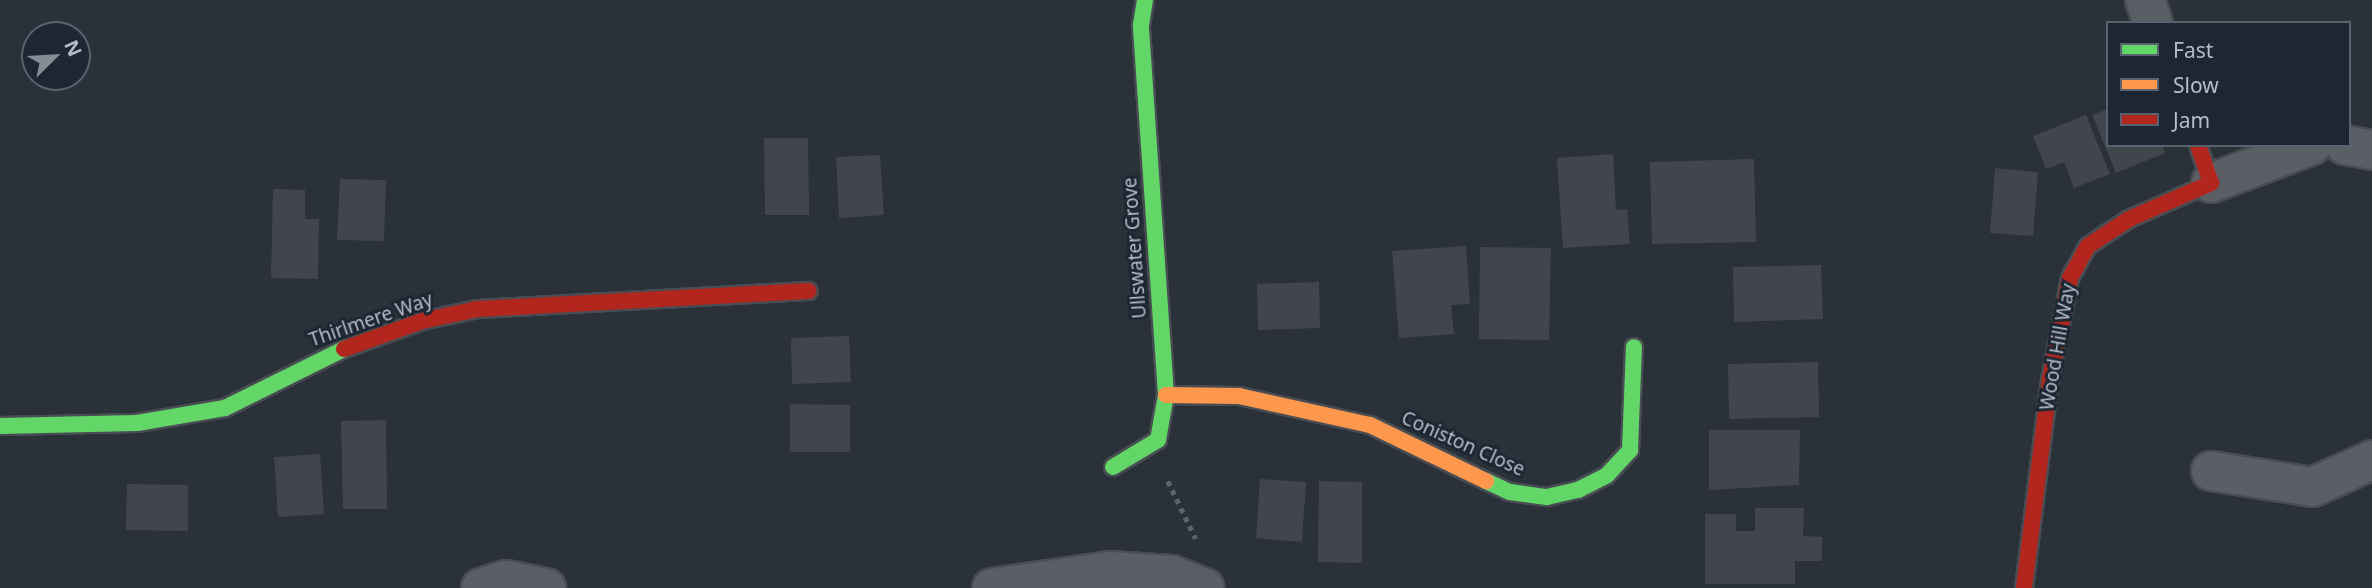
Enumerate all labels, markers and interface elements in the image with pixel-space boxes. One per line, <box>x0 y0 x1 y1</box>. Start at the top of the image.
north arrow <box>21 21 91 91</box>
legend <box>2106 21 2351 147</box>
text: N <box>58 36 88 61</box>
text: Fast <box>2173 36 2213 64</box>
text: Slow <box>2173 71 2219 99</box>
text: Jam <box>2173 106 2210 134</box>
street label: Ullswater Grove <box>1119 177 1151 319</box>
street label: Wood Hill Way <box>2036 282 2080 412</box>
street label: Thirlmere Way <box>306 288 436 352</box>
street label: Coniston Close <box>1398 407 1528 481</box>

